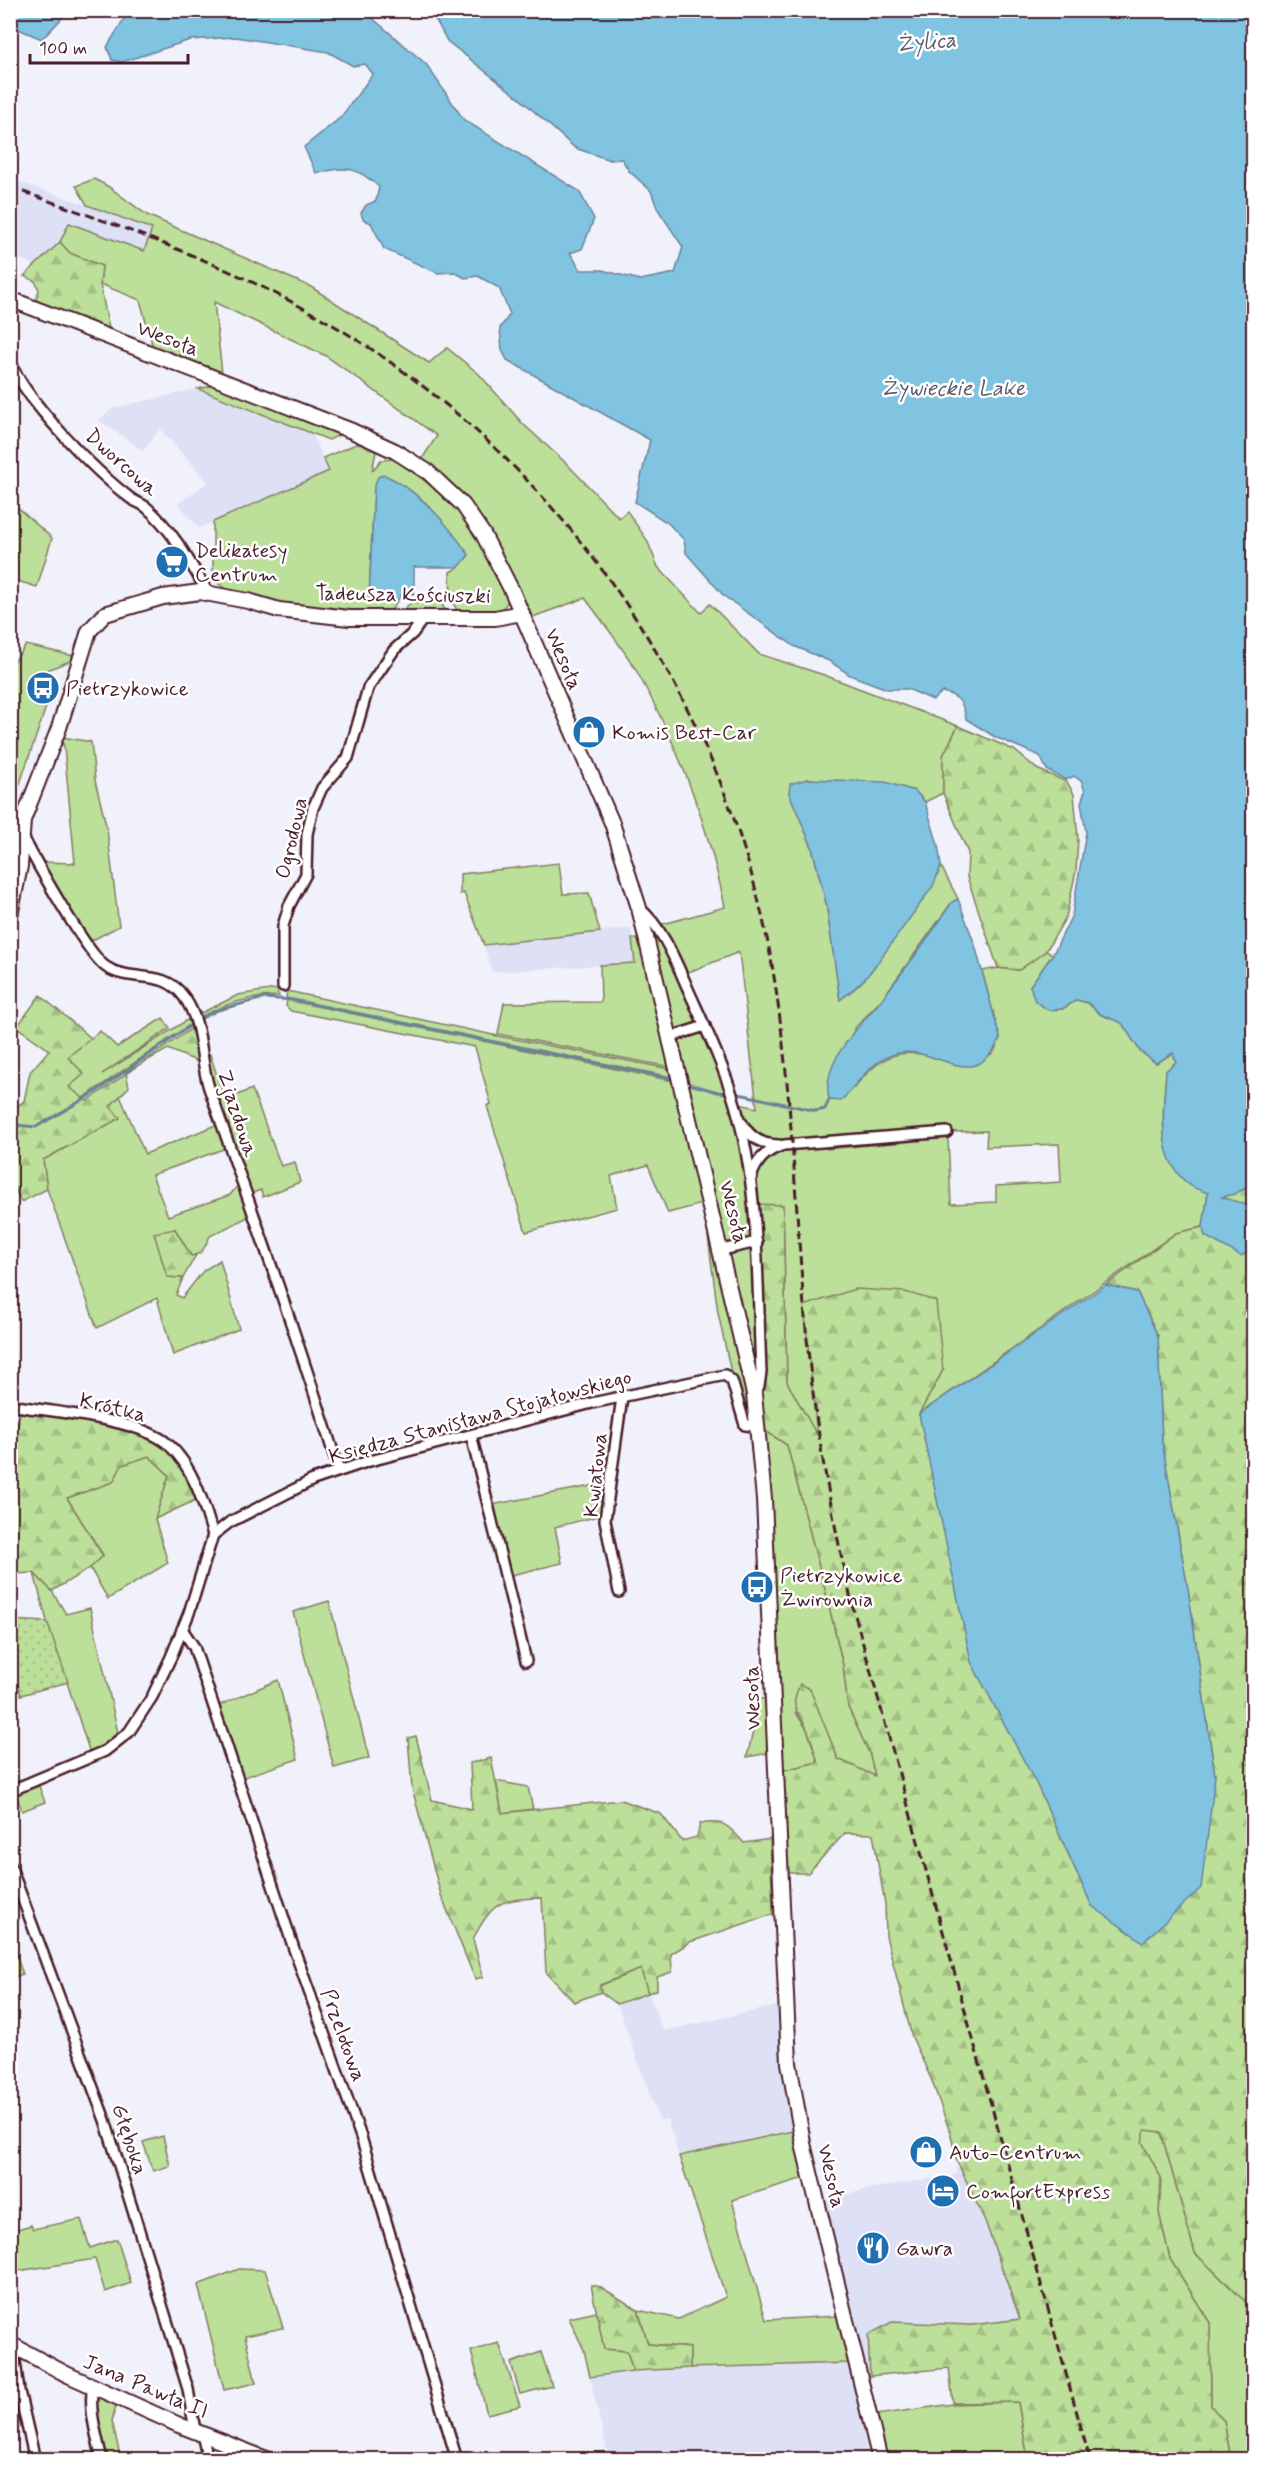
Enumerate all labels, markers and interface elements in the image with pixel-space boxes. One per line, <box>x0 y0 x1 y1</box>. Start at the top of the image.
water label: Żylica <box>895 26 957 60</box>
scale bar <box>30 27 188 65</box>
text: 100 m <box>39 37 87 61</box>
street label: Wesoła <box>133 314 203 364</box>
water label: Żywieckie Lake <box>881 375 1026 403</box>
street label: Dworcowa <box>79 422 164 503</box>
place label: Delikatesy Centrum <box>195 537 287 589</box>
supermarket icon: Delikatesy Centrum <box>154 544 190 580</box>
street label: Tadeusza Kościuszki <box>315 579 491 611</box>
street label: Wesoła <box>538 624 589 695</box>
bus stop icon: Pietrzykowice <box>25 670 61 706</box>
place label: Pietrzykowice <box>66 675 189 703</box>
shop icon: Komis Best-Car <box>571 714 607 750</box>
place label: Komis Best-Car <box>612 719 756 747</box>
street label: Ogrodowa <box>269 795 315 882</box>
street label: Zjazdowa <box>210 1066 264 1161</box>
street label: Wesoła <box>712 1178 754 1247</box>
street label: Księdza Stanisława Stojałowskiego <box>326 1363 635 1471</box>
street label: Krótka <box>77 1386 149 1430</box>
street label: Kwiatowa <box>578 1431 614 1519</box>
place label: Pietrzykowice Żwirownia <box>780 1562 903 1614</box>
bus stop icon: Pietrzykowice Żwirownia <box>739 1569 775 1605</box>
street label: Wesoła <box>738 1665 768 1731</box>
street label: Przelotowa <box>313 1985 373 2086</box>
street label: Głęboka <box>104 2100 154 2178</box>
shop icon: Auto-Centrum <box>908 2134 944 2170</box>
place label: Auto-Centrum <box>949 2139 1082 2167</box>
street label: Wesoła <box>810 2142 852 2211</box>
hotel icon: ComfortExpress <box>925 2173 961 2209</box>
place label: ComfortExpress <box>966 2178 1110 2208</box>
restaurant icon: Gawra <box>855 2230 891 2266</box>
place label: Gawra <box>896 2235 953 2263</box>
street label: Jana Pawła II <box>79 2348 212 2426</box>

